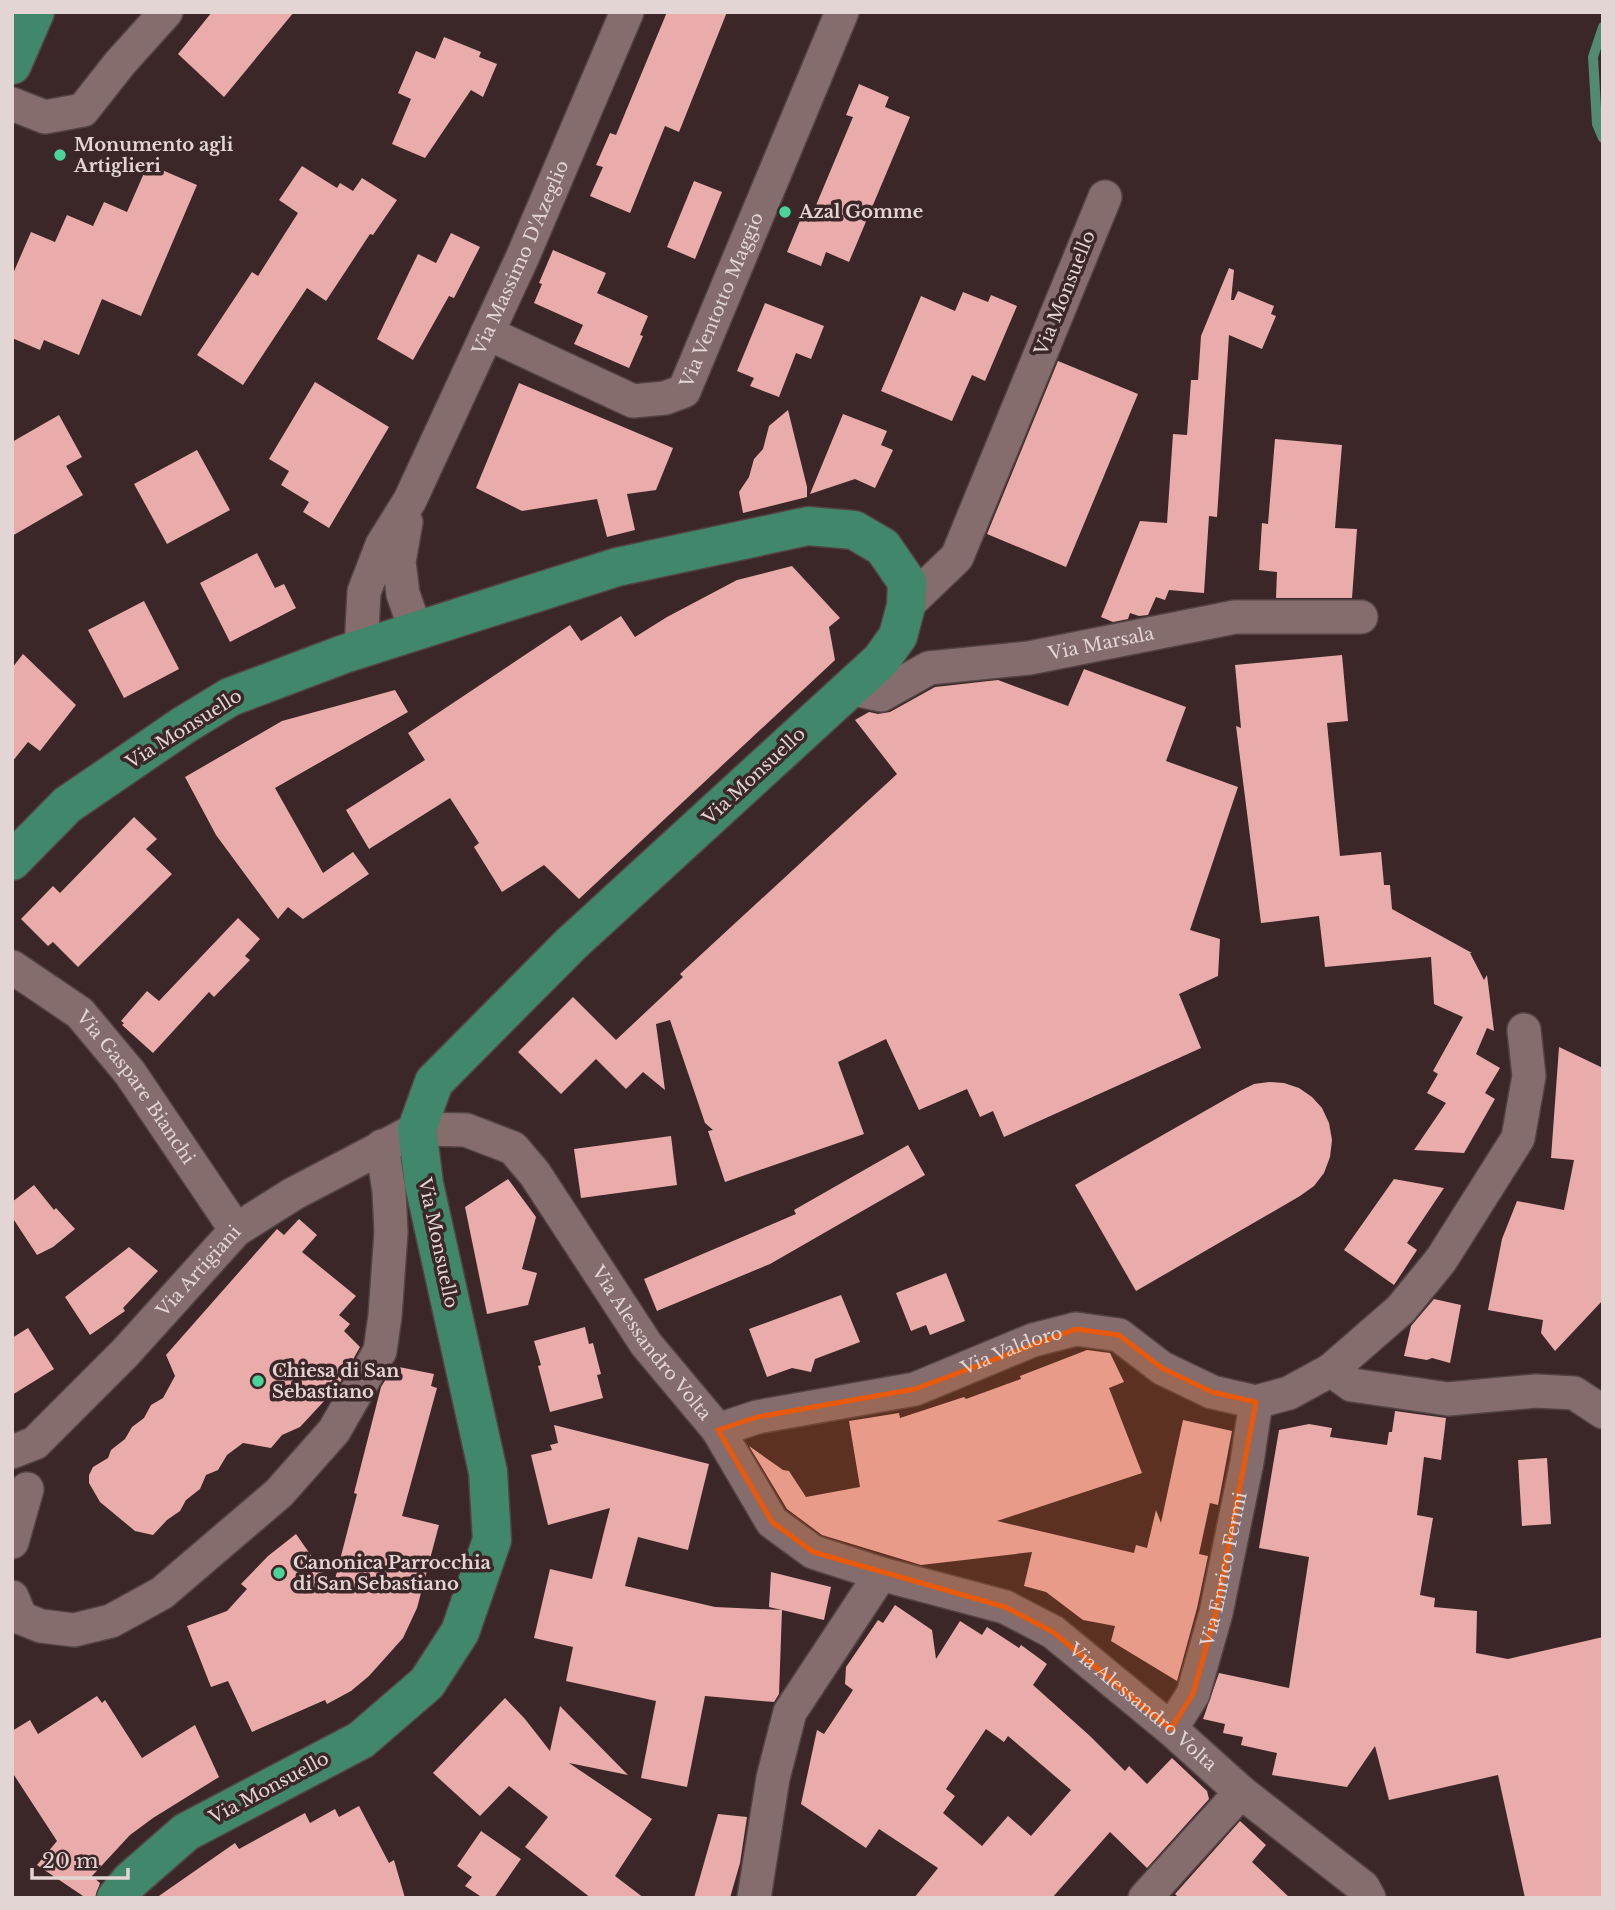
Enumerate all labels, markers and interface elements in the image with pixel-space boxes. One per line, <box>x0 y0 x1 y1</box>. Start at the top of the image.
place label: Monumento agli Artiglieri <box>73 134 234 177</box>
marker: Monumento agli Artiglieri <box>52 147 68 163</box>
street label: Via Massimo D'Azeglio <box>467 157 574 359</box>
place label: Azal Gomme <box>798 201 923 223</box>
marker: Azal Gomme <box>777 204 793 220</box>
street label: Via Ventotto Maggio <box>675 209 768 392</box>
street label: Via Monsuello <box>1030 228 1100 359</box>
street label: Via Marsala <box>1046 622 1156 665</box>
street label: Via Monsuello <box>121 685 246 774</box>
street label: Via Monsuello <box>697 723 810 830</box>
street label: Via Gaspare Bianchi <box>71 1005 199 1168</box>
street label: Via Monsuello <box>413 1175 463 1310</box>
street label: Via Artigiani <box>151 1221 245 1322</box>
street label: Via Alessandro Volta <box>586 1261 716 1425</box>
street label: Via Valdoro <box>957 1322 1065 1380</box>
place label: Chiesa di San Sebastiano <box>272 1360 399 1403</box>
marker: Chiesa di San Sebastiano <box>250 1373 266 1389</box>
street label: Via Enrico Fermi <box>1196 1490 1252 1650</box>
place label: Canonica Parrocchia di San Sebastiano <box>293 1552 491 1595</box>
marker: Canonica Parrocchia di San Sebastiano <box>271 1565 287 1581</box>
street label: Via Alessandro Volta <box>1063 1638 1221 1776</box>
street label: Via Monsuello <box>205 1747 333 1829</box>
scale bar <box>32 1836 128 1880</box>
text: 20 m <box>42 1848 99 1874</box>

